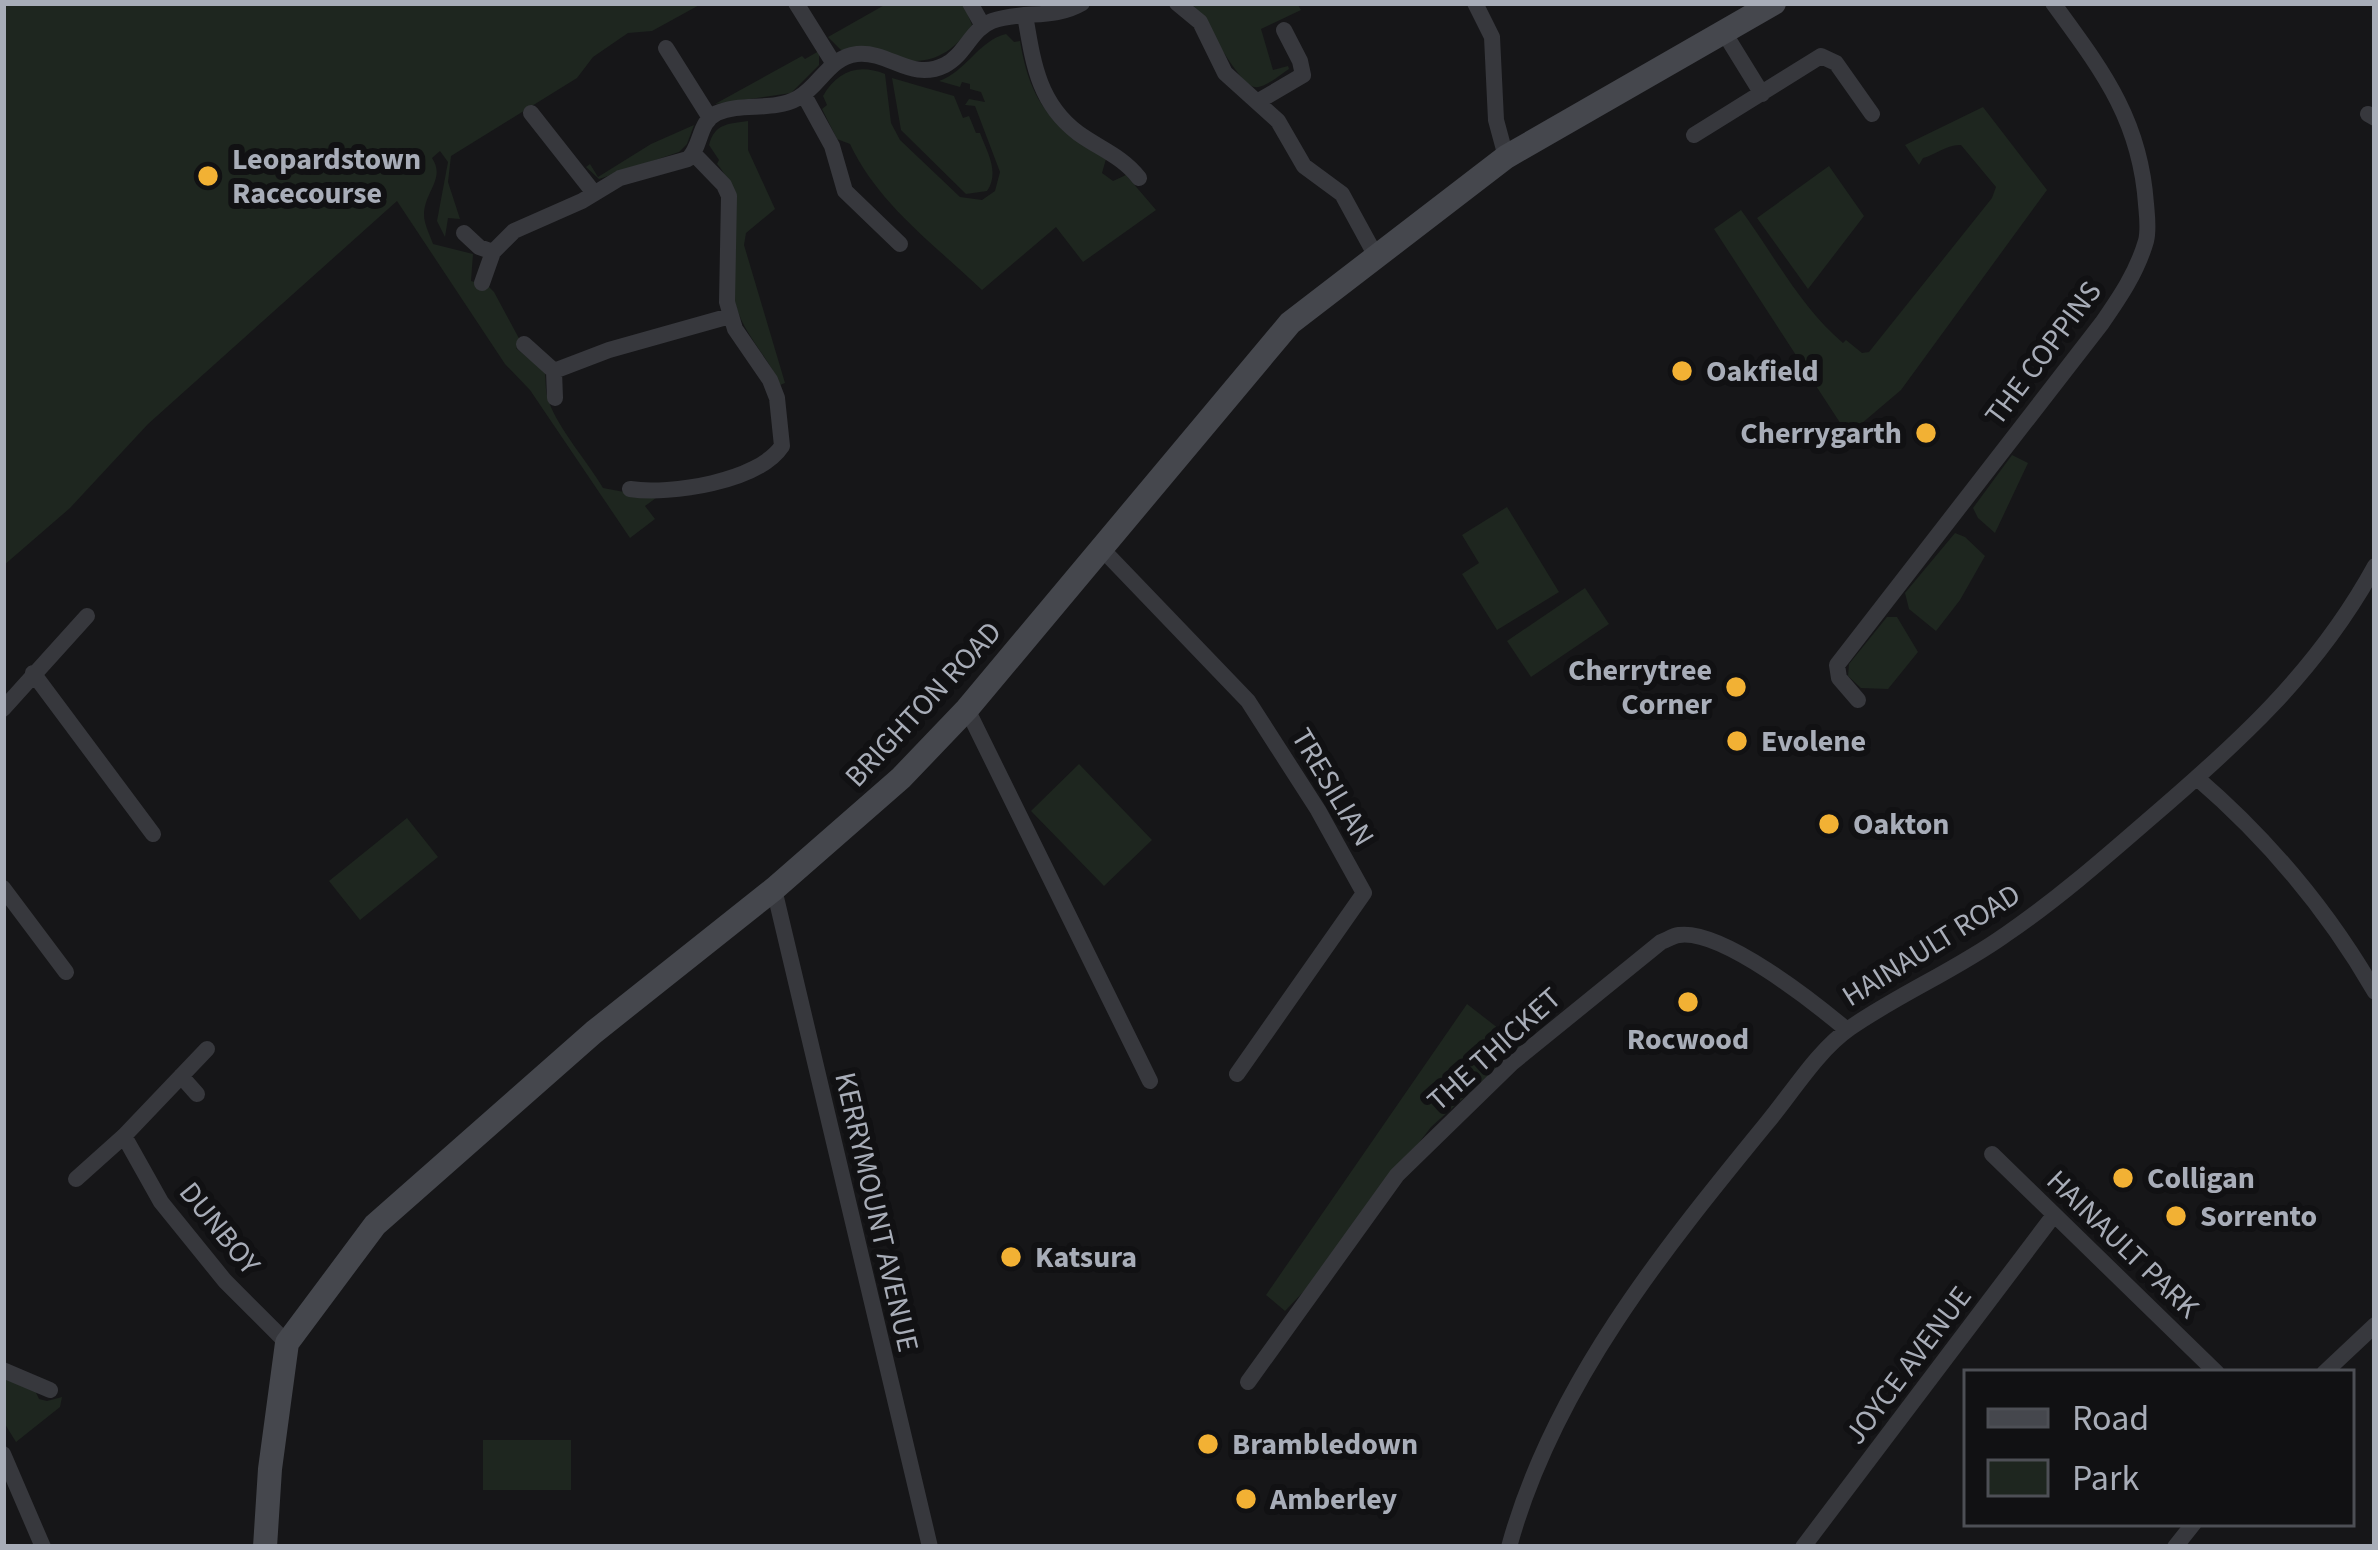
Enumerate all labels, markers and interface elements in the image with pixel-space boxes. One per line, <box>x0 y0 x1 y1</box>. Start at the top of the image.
place label: Leopardstown Racecourse <box>232 138 421 215</box>
marker: Leopardstown Racecourse <box>195 163 221 189</box>
street label: THE COPPINS <box>1975 272 2112 434</box>
place label: Oakfield <box>1706 350 1819 393</box>
marker: Oakfield <box>1669 358 1695 384</box>
place label: Cherrygarth <box>1740 412 1902 455</box>
marker: Cherrygarth <box>1913 420 1939 446</box>
street label: BRIGHTON ROAD <box>835 612 1012 797</box>
place label: Cherrytree Corner <box>1568 649 1712 726</box>
marker: Cherrytree Corner <box>1723 674 1749 700</box>
street label: TRESILIAN <box>1280 720 1385 854</box>
place label: Evolene <box>1761 720 1866 763</box>
marker: Evolene <box>1724 728 1750 754</box>
place label: Oakton <box>1853 803 1949 846</box>
marker: Oakton <box>1816 811 1842 837</box>
street label: HAINAULT ROAD <box>1834 873 2029 1017</box>
street label: THE THICKET <box>1418 977 1571 1121</box>
marker: Rocwood <box>1675 989 1701 1015</box>
place label: Rocwood <box>1627 1018 1749 1061</box>
street label: KERRYMOUNT AVENUE <box>823 1068 930 1356</box>
place label: Colligan <box>2147 1157 2255 1200</box>
street label: HAINAULT PARK <box>2037 1160 2209 1329</box>
marker: Colligan <box>2110 1165 2136 1191</box>
street label: DUNBOY <box>169 1173 271 1285</box>
place label: Sorrento <box>2200 1195 2317 1238</box>
marker: Sorrento <box>2163 1203 2189 1229</box>
place label: Katsura <box>1035 1236 1137 1279</box>
marker: Katsura <box>998 1244 1024 1270</box>
street label: JOYCE AVENUE <box>1835 1277 1982 1453</box>
legend <box>1964 1370 2354 1526</box>
text: Road <box>2072 1393 2149 1444</box>
place label: Brambledown <box>1232 1423 1418 1466</box>
marker: Brambledown <box>1195 1431 1221 1457</box>
text: Park <box>2072 1453 2139 1504</box>
place label: Amberley <box>1269 1478 1398 1521</box>
marker: Amberley <box>1233 1486 1259 1512</box>

